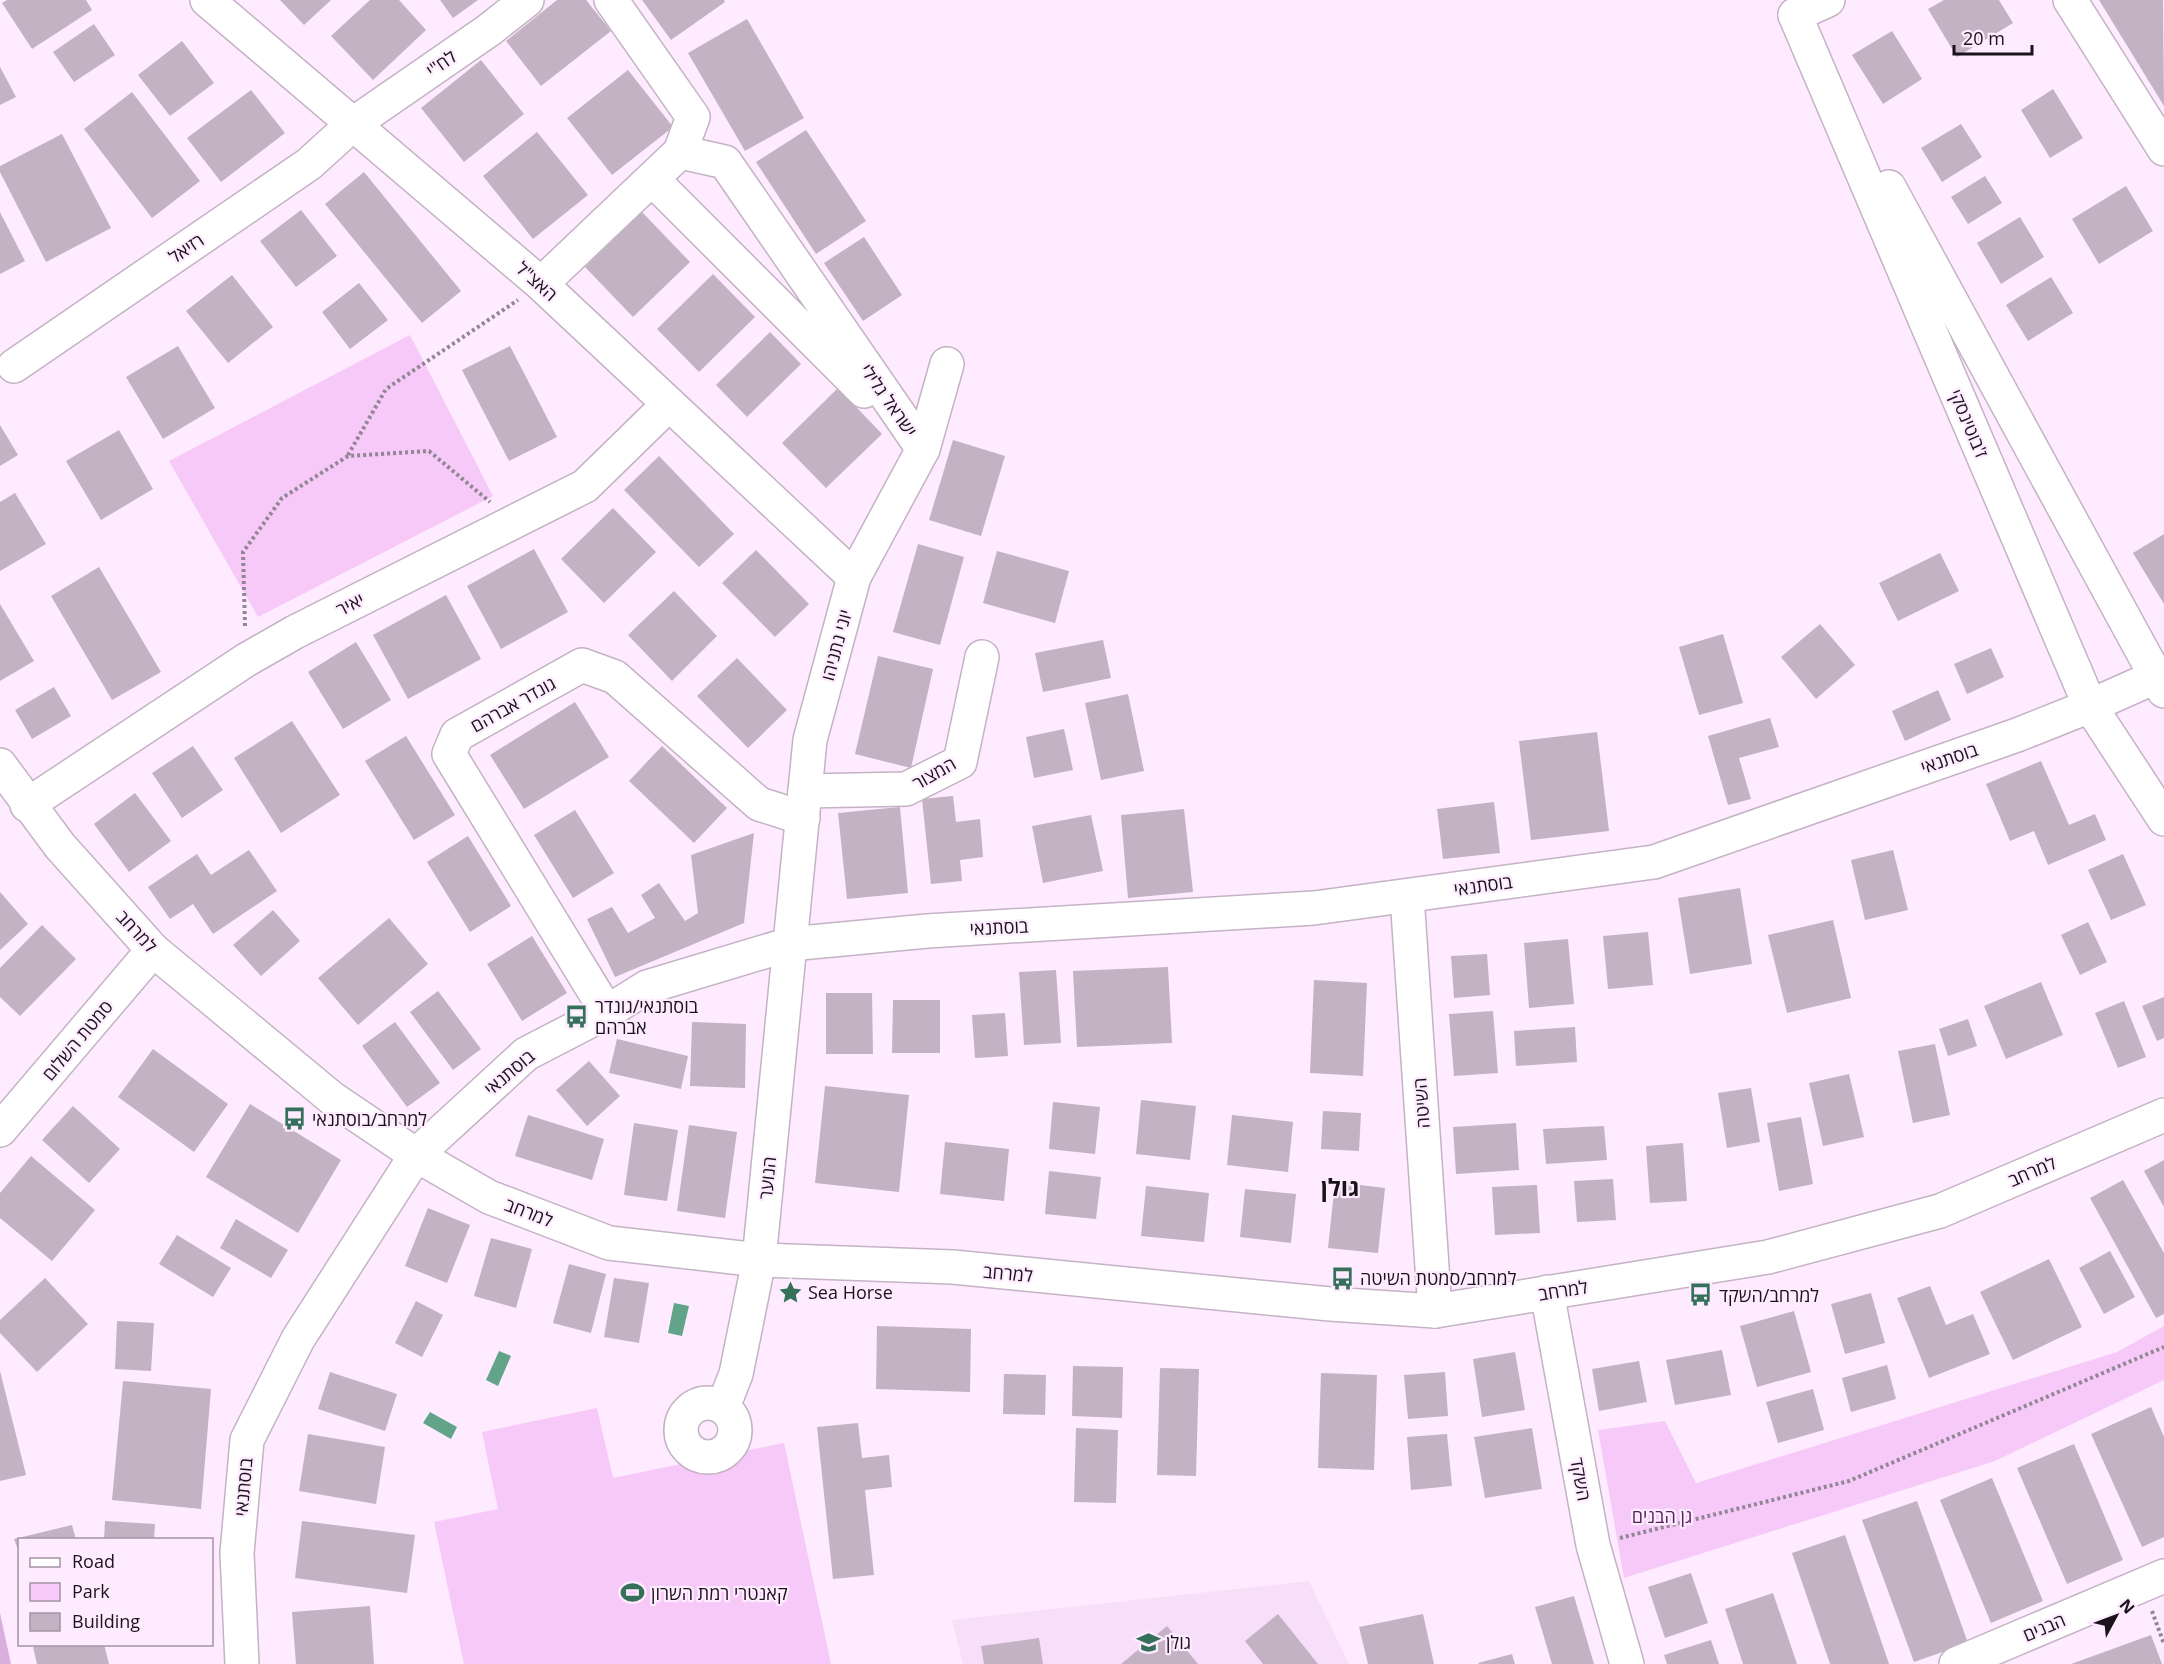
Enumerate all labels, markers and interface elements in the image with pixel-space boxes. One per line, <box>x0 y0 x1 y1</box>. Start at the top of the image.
scale bar <box>1954 18 2032 56</box>
text: 20 m <box>1963 26 2005 50</box>
street label: לח"י <box>421 44 461 82</box>
street label: רזיאל <box>164 228 208 268</box>
street label: האצ"ל <box>511 256 563 306</box>
street label: ישראל גלילי <box>855 359 923 441</box>
street label: ז'בוטינסקי <box>1944 385 1994 461</box>
street label: יאיר <box>332 587 368 621</box>
street label: יוני נתניהו <box>815 607 857 683</box>
street label: גונדר אברהם <box>466 671 560 737</box>
street label: בוסתנאי <box>1917 737 1981 779</box>
street label: המצור <box>908 751 960 795</box>
street label: בוסתנאי <box>1452 869 1514 901</box>
street label: למרחב <box>111 905 163 958</box>
street label: בוסתנאי <box>969 913 1030 941</box>
place label: בוסתנאי/גונדר אברהם <box>595 994 699 1039</box>
street label: סמטת השלום <box>36 995 118 1085</box>
bus stop icon: בוסתנאי/גונדר אברהם <box>564 1003 590 1029</box>
street label: בוסתנאי <box>479 1044 540 1100</box>
street label: השיטה <box>1407 1077 1435 1129</box>
bus stop icon: למרחב/בוסתנאי <box>281 1106 307 1132</box>
place label: למרחב/בוסתנאי <box>312 1107 427 1131</box>
street label: למרחב <box>2004 1150 2060 1192</box>
street label: הנוער <box>753 1155 781 1201</box>
district label: גולן <box>1321 1170 1359 1203</box>
street label: למרחב <box>502 1192 557 1232</box>
street label: למרחב <box>982 1259 1034 1287</box>
bus stop icon: למרחב/סמטת השיטה <box>1329 1265 1355 1291</box>
place label: למרחב/סמטת השיטה <box>1360 1266 1517 1290</box>
street label: למרחב <box>1537 1274 1590 1306</box>
place icon: Sea Horse <box>777 1279 803 1305</box>
place label: Sea Horse <box>808 1280 893 1304</box>
bus stop icon: למרחב/השקד <box>1688 1282 1714 1308</box>
place label: למרחב/השקד <box>1719 1283 1819 1307</box>
street label: השקד <box>1565 1455 1597 1503</box>
street label: בוסתנאי <box>228 1456 258 1517</box>
park label: גן הבנים <box>1632 1504 1692 1528</box>
legend <box>18 1538 213 1646</box>
text: Road <box>72 1549 115 1573</box>
text: Park <box>72 1579 110 1603</box>
sports icon: קאנטרי רמת השרון <box>620 1580 646 1606</box>
place label: קאנטרי רמת השרון <box>651 1581 788 1605</box>
north arrow <box>2086 1586 2146 1646</box>
text: N <box>2115 1594 2140 1618</box>
street label: הבנים <box>2019 1607 2069 1647</box>
text: Building <box>72 1609 140 1633</box>
school or university icon: גולן <box>1135 1629 1161 1655</box>
place label: גולן <box>1166 1630 1191 1654</box>

